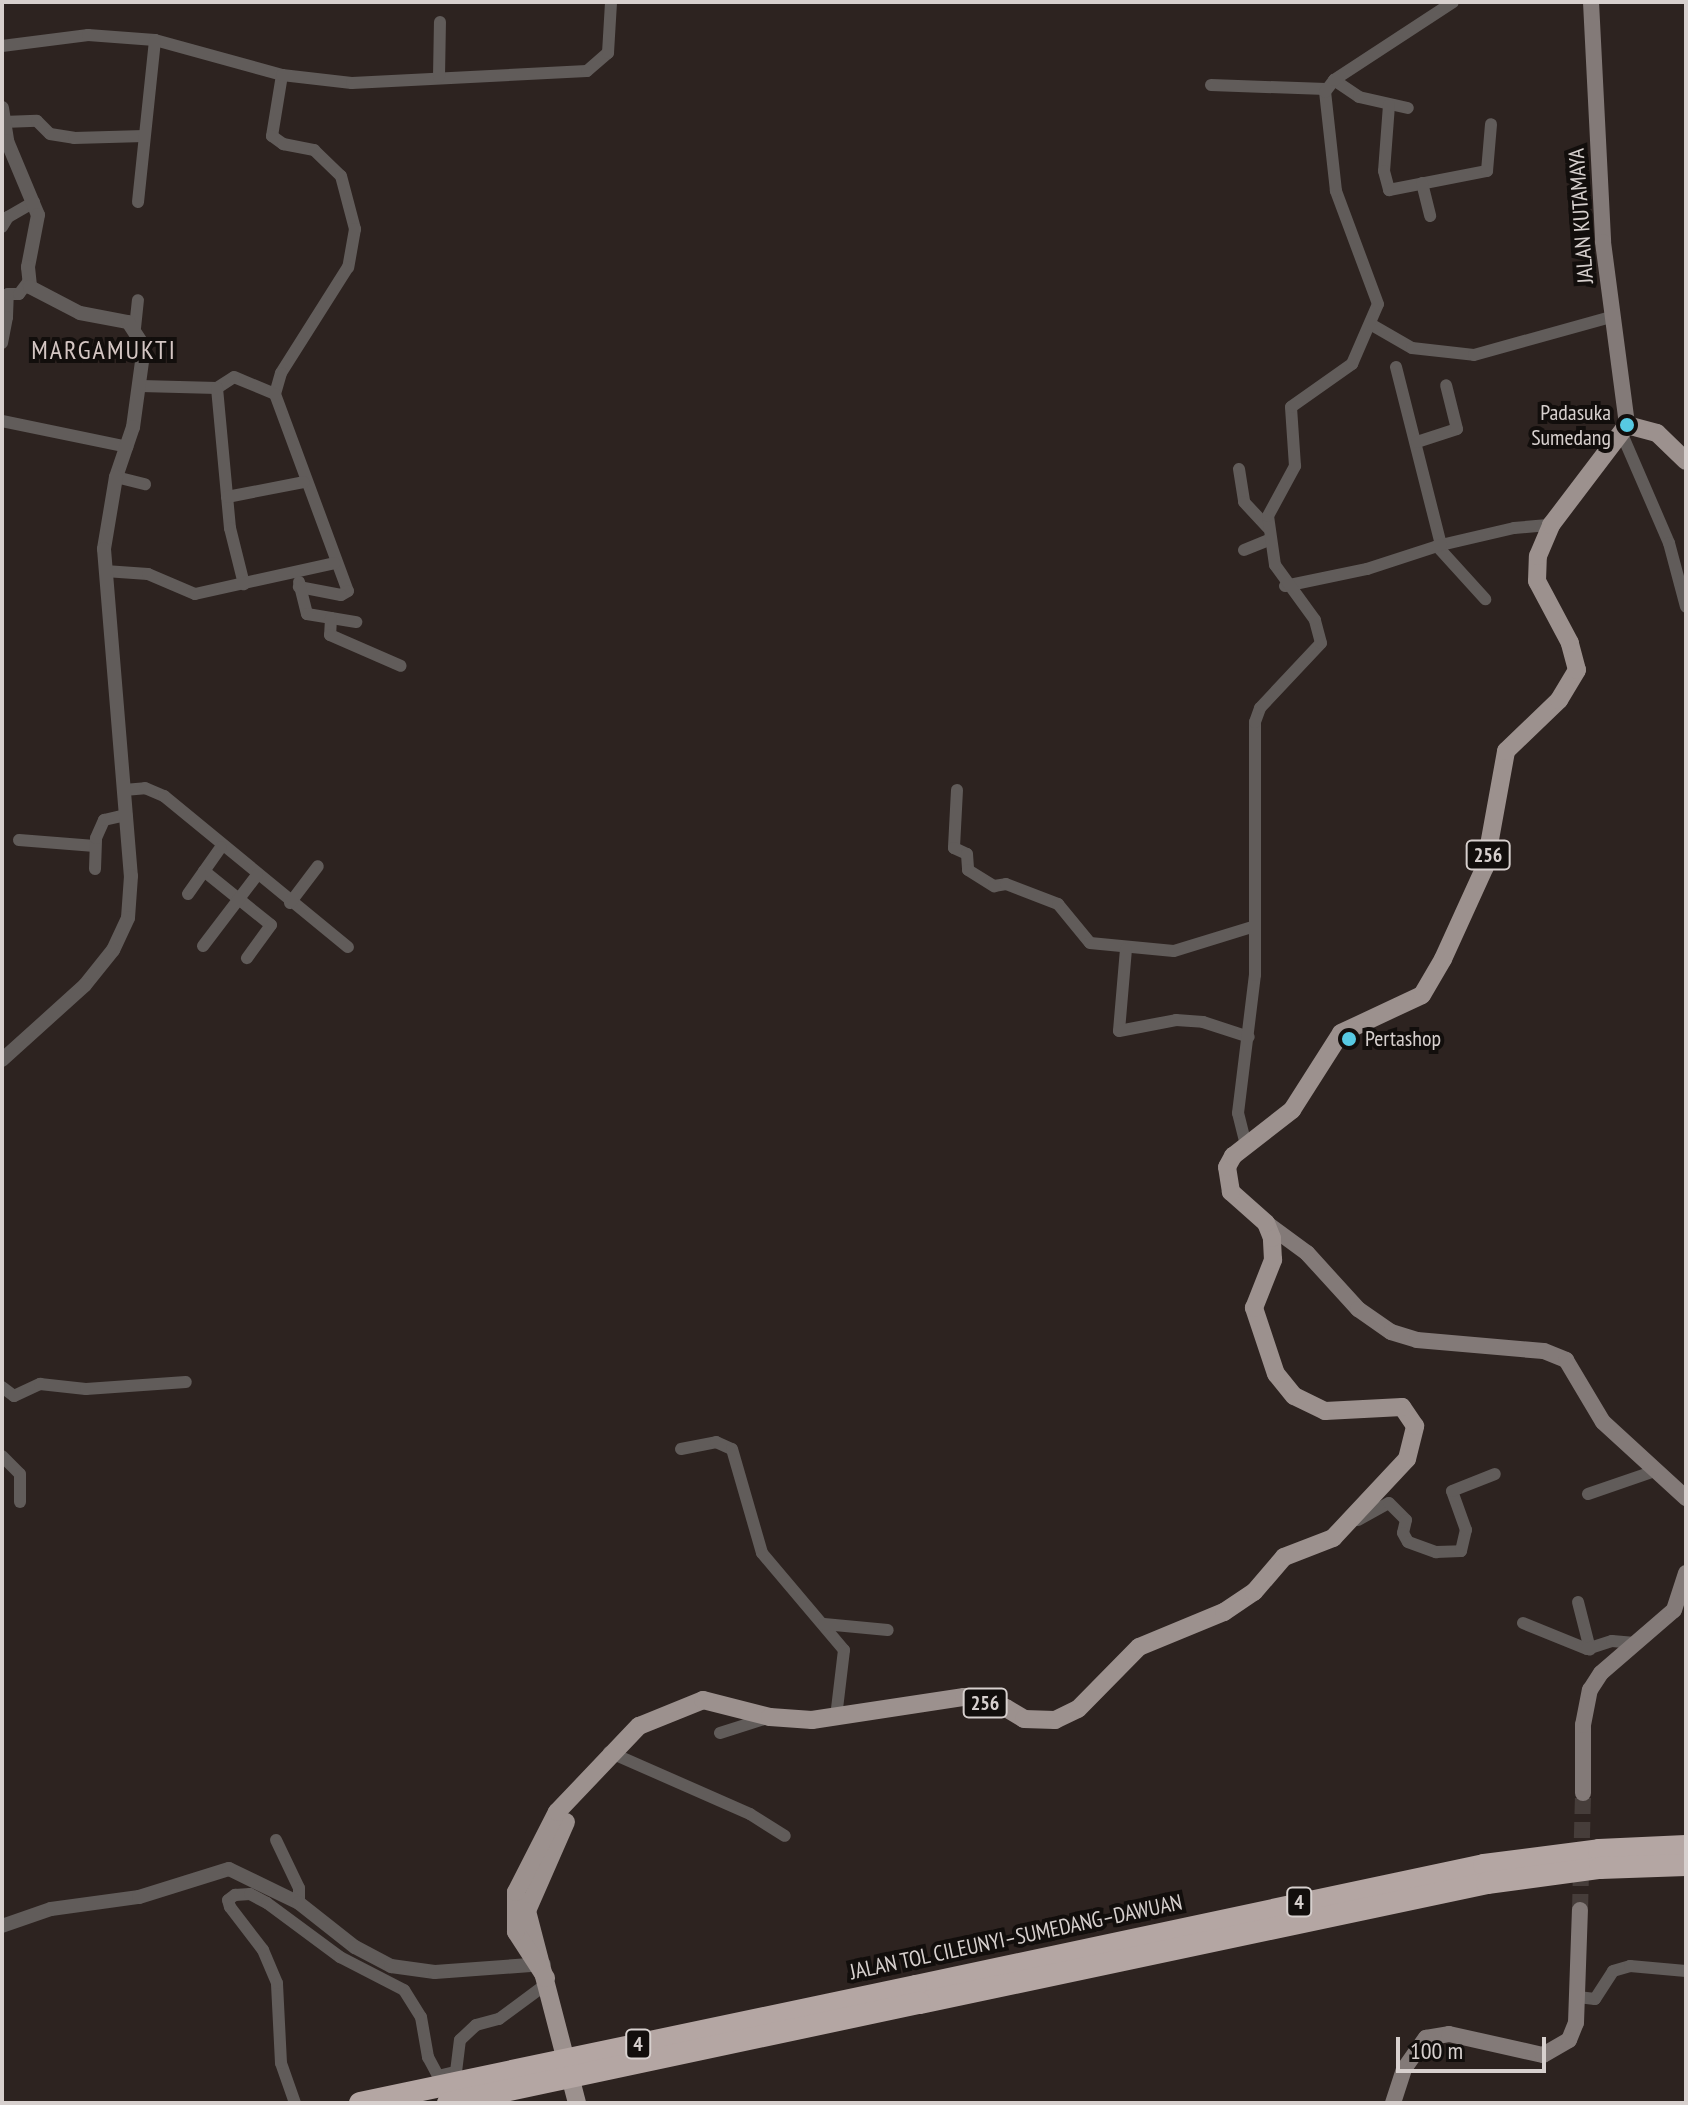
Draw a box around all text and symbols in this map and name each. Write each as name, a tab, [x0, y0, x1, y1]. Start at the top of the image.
street label: JALAN KUTAMAYA	[1563, 147, 1599, 285]
district label: MARGAMUKTI	[31, 334, 177, 366]
place label: Padasuka Sumedang	[1531, 399, 1611, 450]
marker: Padasuka Sumedang	[1618, 416, 1636, 434]
road number: 256	[1464, 839, 1512, 871]
place label: Pertashop	[1365, 1026, 1441, 1052]
marker: Pertashop	[1340, 1030, 1358, 1048]
road number: 256	[961, 1687, 1009, 1719]
road number: 4	[1285, 1886, 1313, 1918]
street label: JALAN TOL CILEUNYI–SUMEDANG–DAWUAN	[847, 1889, 1185, 1985]
scale bar	[1400, 2021, 1550, 2071]
road number: 4	[624, 2028, 652, 2060]
text: 100 m	[1410, 2035, 1463, 2066]

